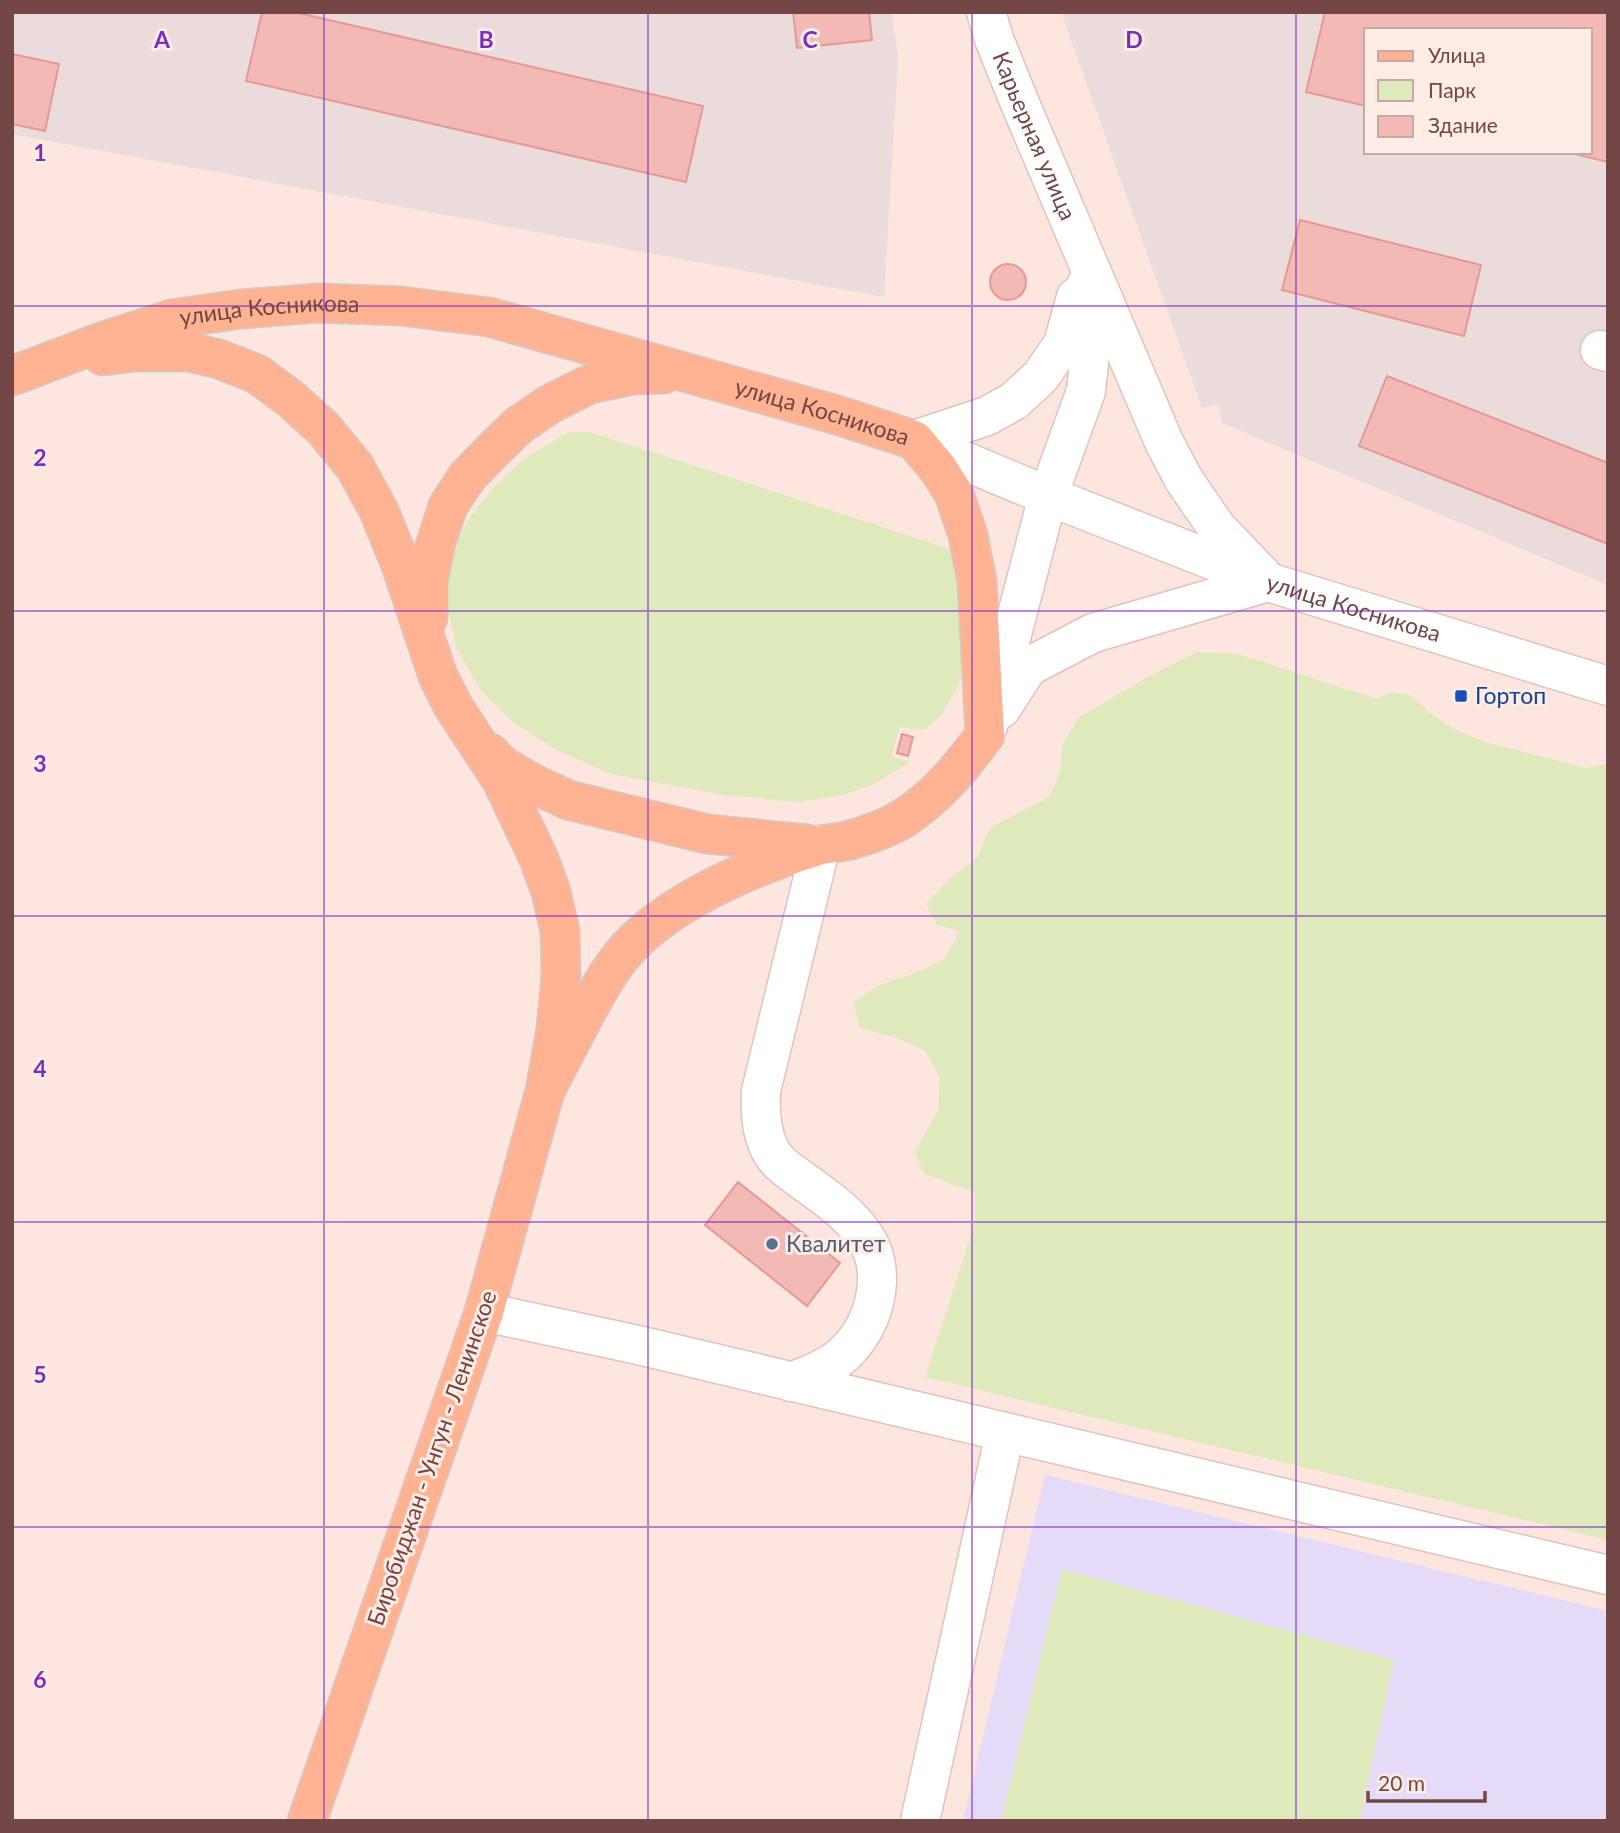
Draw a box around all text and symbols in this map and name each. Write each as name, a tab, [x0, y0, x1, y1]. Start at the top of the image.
text: A	[153, 25, 171, 53]
text: B	[478, 25, 494, 53]
text: C	[802, 25, 818, 53]
text: D	[1125, 25, 1143, 53]
legend	[1364, 28, 1592, 154]
text: Улица	[1428, 42, 1486, 67]
street label: Карьерная улица	[987, 47, 1083, 224]
text: Парк	[1428, 77, 1476, 102]
text: Здание	[1428, 112, 1498, 137]
text: 1	[33, 138, 47, 166]
street label: улица Косникова	[177, 288, 360, 331]
street label: улица Косникова	[732, 372, 913, 451]
text: 2	[33, 443, 47, 471]
street label: улица Косникова	[1263, 567, 1445, 647]
place label: Гортоп	[1475, 681, 1546, 709]
marker: Гортоп	[1453, 688, 1469, 704]
text: 3	[33, 749, 47, 777]
text: 4	[33, 1054, 47, 1082]
place label: Квалитет	[786, 1229, 886, 1257]
marker: Квалитет	[764, 1236, 780, 1252]
street label: Биробиджан - Унгун - Ленинское	[360, 1286, 502, 1629]
text: 5	[33, 1360, 47, 1388]
text: 6	[33, 1665, 47, 1693]
scale bar	[1368, 1759, 1485, 1803]
text: 20 m	[1378, 1770, 1425, 1795]

